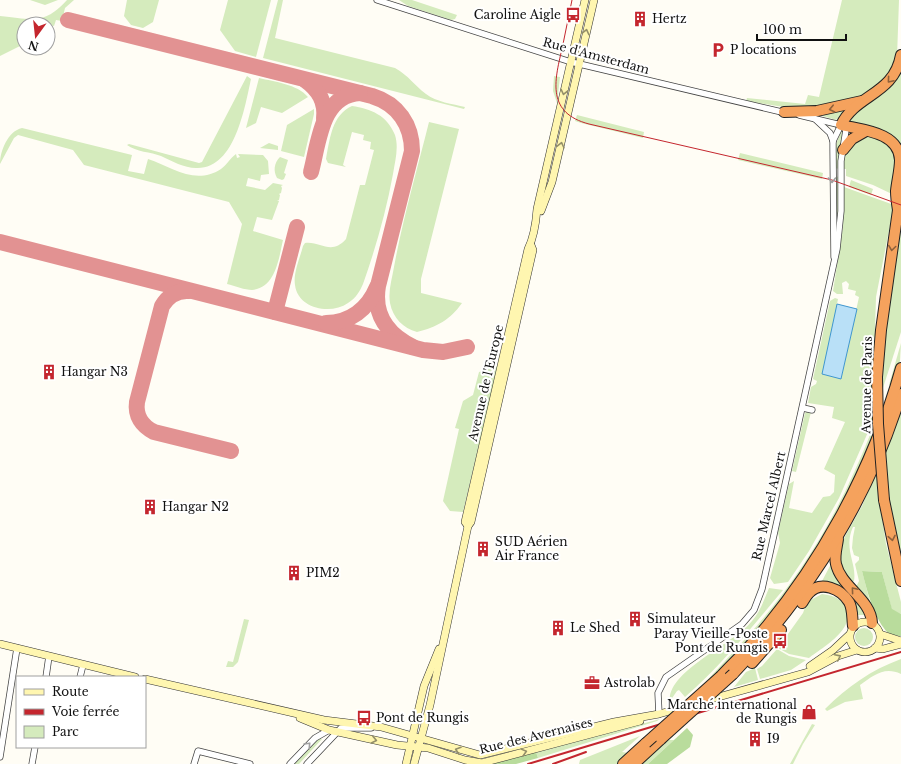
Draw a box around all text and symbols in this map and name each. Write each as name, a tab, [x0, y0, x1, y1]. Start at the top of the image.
bus stop icon: Caroline Aigle	[564, 6, 582, 24]
place label: Caroline Aigle	[474, 7, 561, 22]
building icon: Hertz	[631, 10, 649, 28]
place label: Hertz	[652, 11, 687, 26]
north arrow	[16, 16, 56, 56]
scale bar	[757, 16, 846, 42]
text: 100 m	[763, 22, 802, 37]
one-way arrow	[582, 29, 590, 36]
street label: Rue d'Amsterdam	[541, 34, 651, 77]
text: N	[26, 37, 40, 54]
parking icon: P locations	[709, 41, 727, 59]
place label: P locations	[730, 42, 796, 57]
one-way arrow	[888, 75, 895, 83]
one-way arrow	[561, 89, 569, 95]
one-way arrow	[829, 104, 835, 112]
one-way arrow	[556, 141, 565, 148]
one-way arrow	[828, 177, 836, 183]
one-way arrow	[888, 245, 897, 251]
street label: Avenue de l'Europe	[465, 323, 506, 444]
street label: Avenue de Paris	[858, 336, 875, 435]
building icon: Hangar N3	[40, 363, 58, 381]
place label: Hangar N3	[61, 364, 128, 379]
street label: Rue Marcel Albert	[749, 449, 788, 562]
building icon: Hangar N2	[141, 498, 159, 516]
place label: Hangar N2	[162, 499, 229, 514]
place label: SUD Aérien Air France	[494, 534, 568, 563]
one-way arrow	[887, 535, 895, 541]
building icon: SUD Aérien Air France	[474, 540, 492, 558]
building icon: PIM2	[285, 564, 303, 582]
place label: PIM2	[306, 565, 340, 580]
one-way arrow	[851, 588, 858, 595]
building icon: Simulateur	[626, 610, 644, 628]
place label: Simulateur	[647, 611, 716, 626]
building icon: Le Shed	[549, 619, 567, 637]
place label: Le Shed	[570, 620, 620, 635]
place label: Paray Vieille-Poste Pont de Rungis	[654, 626, 768, 655]
bus stop icon: Paray Vieille-Poste Pont de Rungis	[771, 632, 789, 650]
one-way arrow	[834, 654, 841, 662]
office icon: Astrolab	[583, 674, 601, 692]
place label: Astrolab	[603, 675, 655, 690]
legend	[16, 676, 146, 748]
text: Route	[52, 684, 89, 699]
place label: Marché international de Rungis	[667, 697, 797, 726]
shop icon: Marché international de Rungis	[800, 703, 818, 721]
text: Voie ferrée	[51, 704, 120, 719]
bus stop icon: Pont de Rungis	[355, 709, 373, 727]
place label: Pont de Rungis	[376, 710, 469, 725]
street label: Rue des Avernaises	[478, 714, 594, 757]
text: Parc	[52, 724, 79, 739]
building icon: I9	[746, 730, 764, 748]
place label: I9	[767, 731, 780, 746]
one-way arrow	[371, 736, 377, 744]
one-way arrow	[303, 742, 311, 750]
one-way arrow	[454, 746, 461, 754]
one-way arrow	[520, 748, 527, 757]

